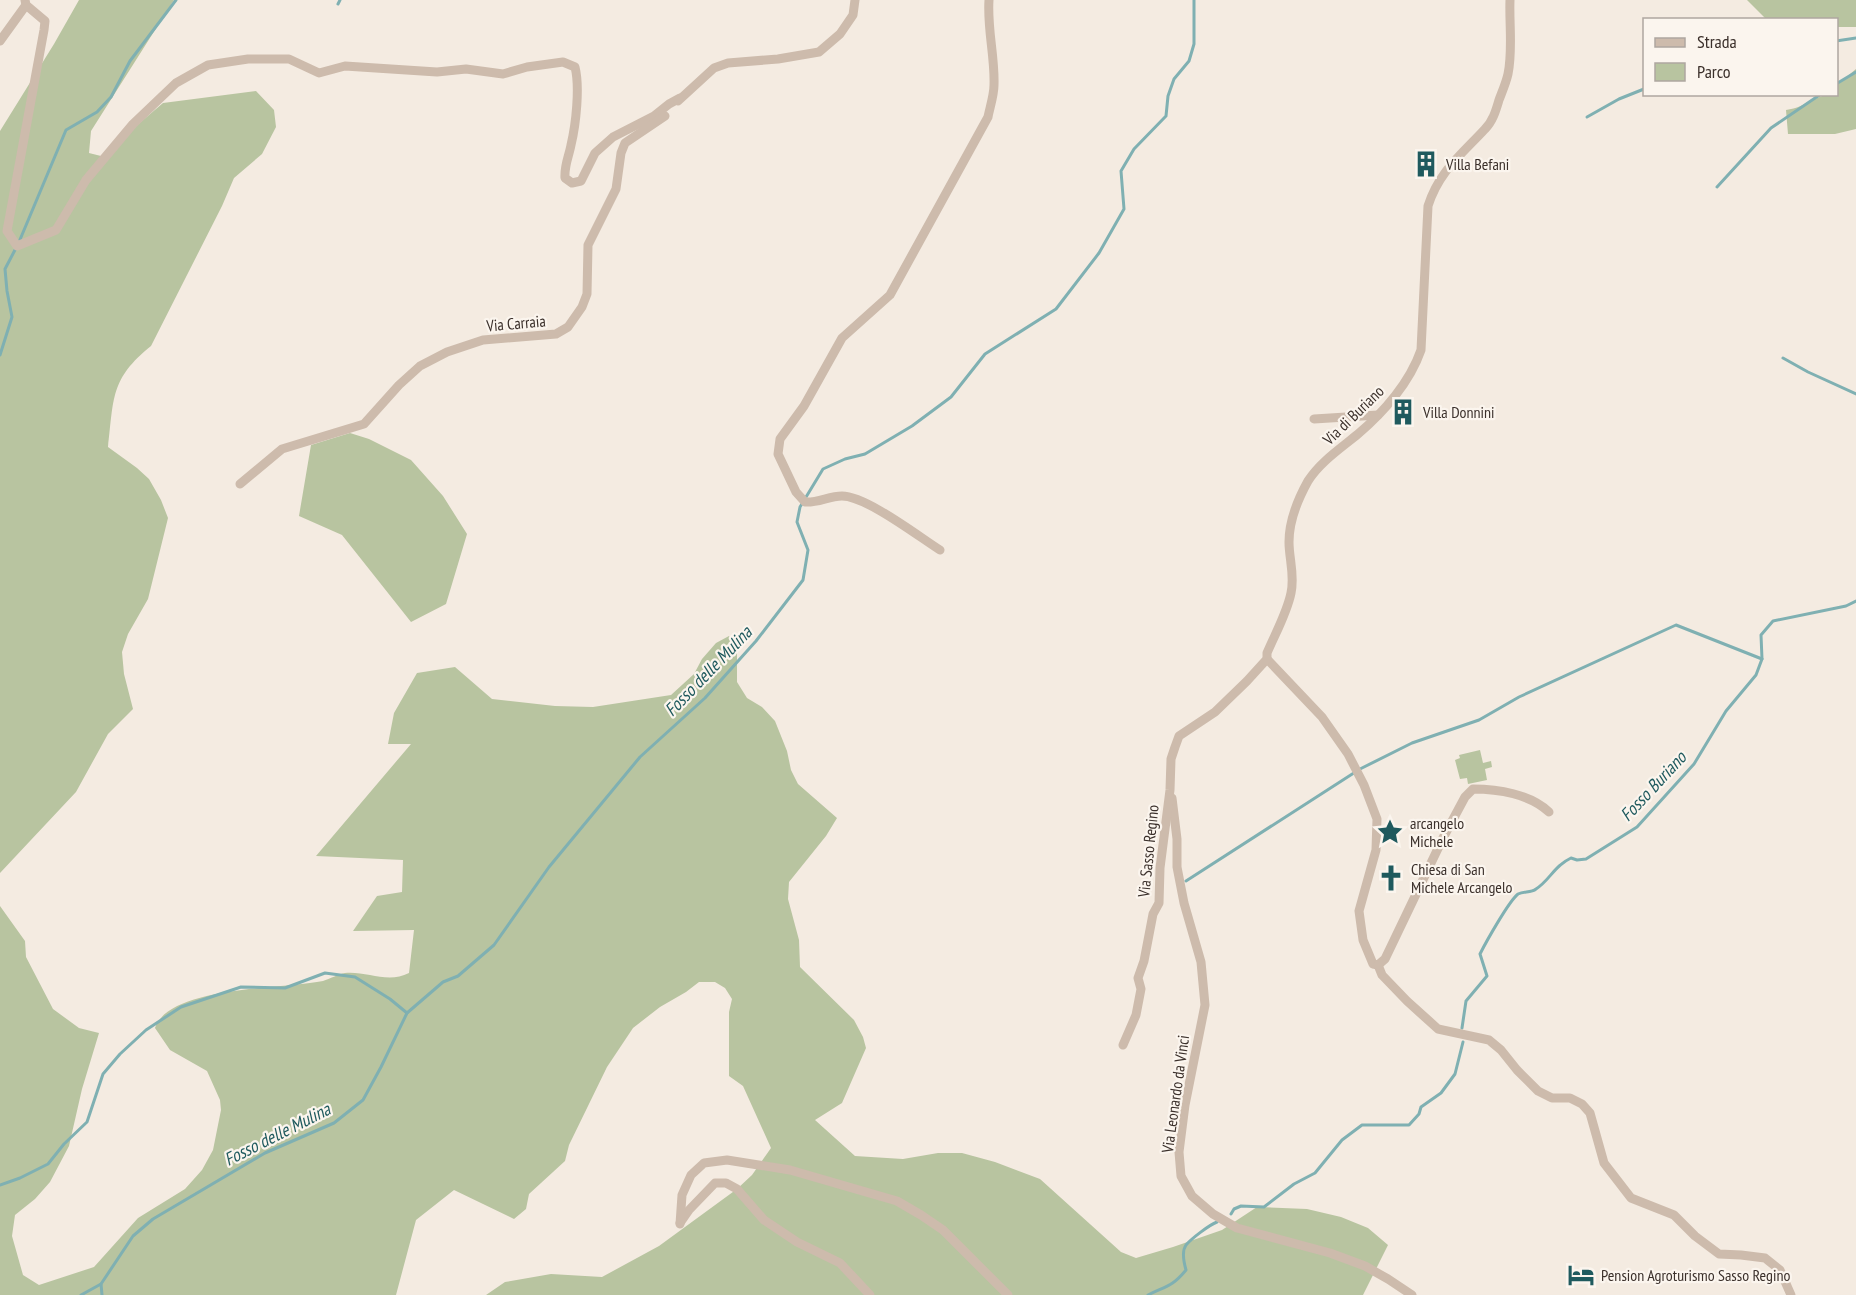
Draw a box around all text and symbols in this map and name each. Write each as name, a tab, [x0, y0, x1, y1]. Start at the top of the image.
legend	[1643, 18, 1838, 96]
text: Strada	[1697, 30, 1737, 53]
text: Parco	[1697, 60, 1731, 83]
building icon: Villa Befani	[1411, 149, 1441, 179]
place label: Villa Befani	[1445, 154, 1509, 174]
street label: Via Carraia	[485, 310, 546, 336]
street label: Via di Buriano	[1318, 381, 1388, 450]
building icon: Villa Donnini	[1388, 397, 1418, 427]
place label: Villa Donnini	[1422, 402, 1494, 422]
water label: Fosso delle Mulina	[659, 621, 757, 721]
water label: Fosso Buriano	[1615, 745, 1692, 826]
street label: Via Sasso Regino	[1133, 804, 1163, 899]
place label: arcangelo Michele	[1410, 813, 1464, 851]
place icon: arcangelo Michele	[1375, 817, 1405, 847]
place label: Chiesa di San Michele Arcangelo	[1411, 859, 1513, 897]
church icon: Chiesa di San Michele Arcangelo	[1376, 863, 1406, 893]
street label: Via Leonardo da Vinci	[1157, 1034, 1193, 1155]
water label: Fosso delle Mulina	[220, 1097, 335, 1171]
hotel icon: Pension Agroturismo Sasso Regino	[1566, 1260, 1596, 1290]
place label: Pension Agroturismo Sasso Regino	[1601, 1265, 1790, 1285]

